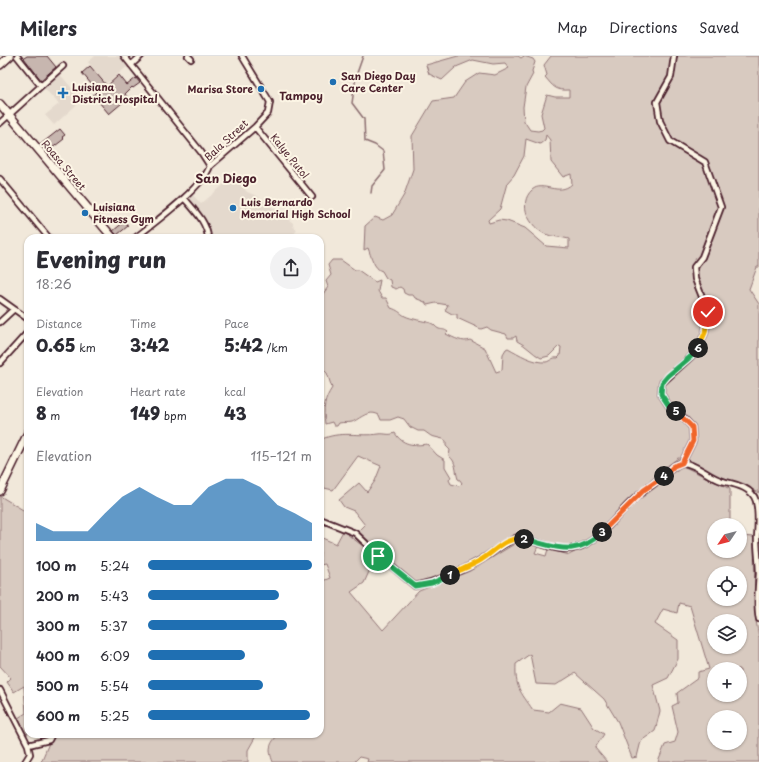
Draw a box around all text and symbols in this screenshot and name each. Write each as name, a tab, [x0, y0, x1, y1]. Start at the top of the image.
text: Milers	[20, 14, 77, 42]
text: Map	[557, 17, 587, 38]
text: Directions	[609, 17, 677, 38]
text: Saved	[699, 17, 739, 38]
place label: San Diego Day Care Center	[341, 68, 416, 95]
marker: San Diego Day Care Center	[328, 77, 338, 87]
place label: Luisiana District Hospital	[72, 79, 158, 106]
place label: Marisa Store	[188, 81, 254, 96]
marker: Marisa Store	[256, 84, 266, 94]
marker: Luisiana District Hospital	[57, 87, 69, 99]
district label: Tampoy	[279, 87, 323, 104]
street label: Bala Street	[201, 115, 251, 164]
street label: Kalye Putol	[268, 130, 313, 181]
street label: Roasa Street	[39, 136, 90, 193]
district label: San Diego	[195, 169, 257, 187]
place label: Luis Bernardo Memorial High School	[241, 194, 351, 221]
place label: Luisiana Fitness Gym	[93, 199, 154, 226]
marker: Luis Bernardo Memorial High School	[228, 203, 238, 213]
marker: Luisiana Fitness Gym	[80, 208, 90, 218]
text: Evening run	[36, 242, 166, 275]
button: share	[270, 247, 312, 289]
text: 18:26	[36, 274, 72, 293]
pin	[691, 295, 725, 329]
icon: check	[697, 301, 719, 323]
text: Distance	[36, 315, 82, 332]
text: Time	[130, 315, 156, 332]
text: Pace	[224, 315, 249, 332]
text: 0.65	[36, 332, 76, 358]
text: 3:42	[130, 332, 169, 358]
text: 5:42	[224, 332, 263, 358]
pin: 6	[688, 338, 708, 358]
text: km	[76, 339, 96, 356]
text: /km	[263, 339, 288, 356]
text: 6	[694, 339, 702, 356]
text: Elevation	[36, 383, 83, 400]
text: Heart rate	[130, 383, 186, 400]
text: kcal	[224, 383, 246, 400]
text: 8	[36, 400, 47, 426]
text: 149	[130, 400, 160, 426]
text: 43	[224, 400, 247, 426]
pin: 5	[666, 401, 686, 421]
text: 5	[672, 402, 680, 419]
text: m	[47, 407, 60, 424]
text: bpm	[160, 407, 187, 424]
text: Elevation	[36, 446, 92, 465]
text: 115–121 m	[250, 446, 312, 465]
pin: 4	[654, 466, 674, 486]
text: 4	[660, 467, 668, 484]
north arrow	[707, 518, 747, 558]
map controls	[707, 518, 747, 750]
pin: 3	[592, 522, 612, 542]
text: 3	[598, 523, 606, 540]
pin: 2	[514, 529, 534, 549]
text: 2	[520, 530, 528, 547]
pin	[361, 539, 395, 573]
icon: arrive	[367, 545, 389, 567]
text: 100 m	[36, 556, 77, 575]
text: 5:24	[100, 556, 130, 575]
pin: 1	[440, 565, 460, 585]
text: 1	[447, 566, 453, 583]
button: locate	[707, 566, 747, 606]
text: 200 m	[36, 586, 80, 605]
text: 5:43	[100, 586, 129, 605]
button: layers	[707, 614, 747, 654]
text: 300 m	[36, 616, 80, 635]
text: 5:37	[100, 616, 127, 635]
text: 400 m	[36, 646, 80, 665]
text: 6:09	[100, 646, 130, 665]
button: +	[707, 662, 747, 702]
text: 500 m	[36, 676, 79, 695]
text: 5:54	[100, 676, 129, 695]
text: 600 m	[36, 706, 80, 725]
text: 5:25	[100, 706, 129, 725]
button: −	[707, 710, 747, 750]

